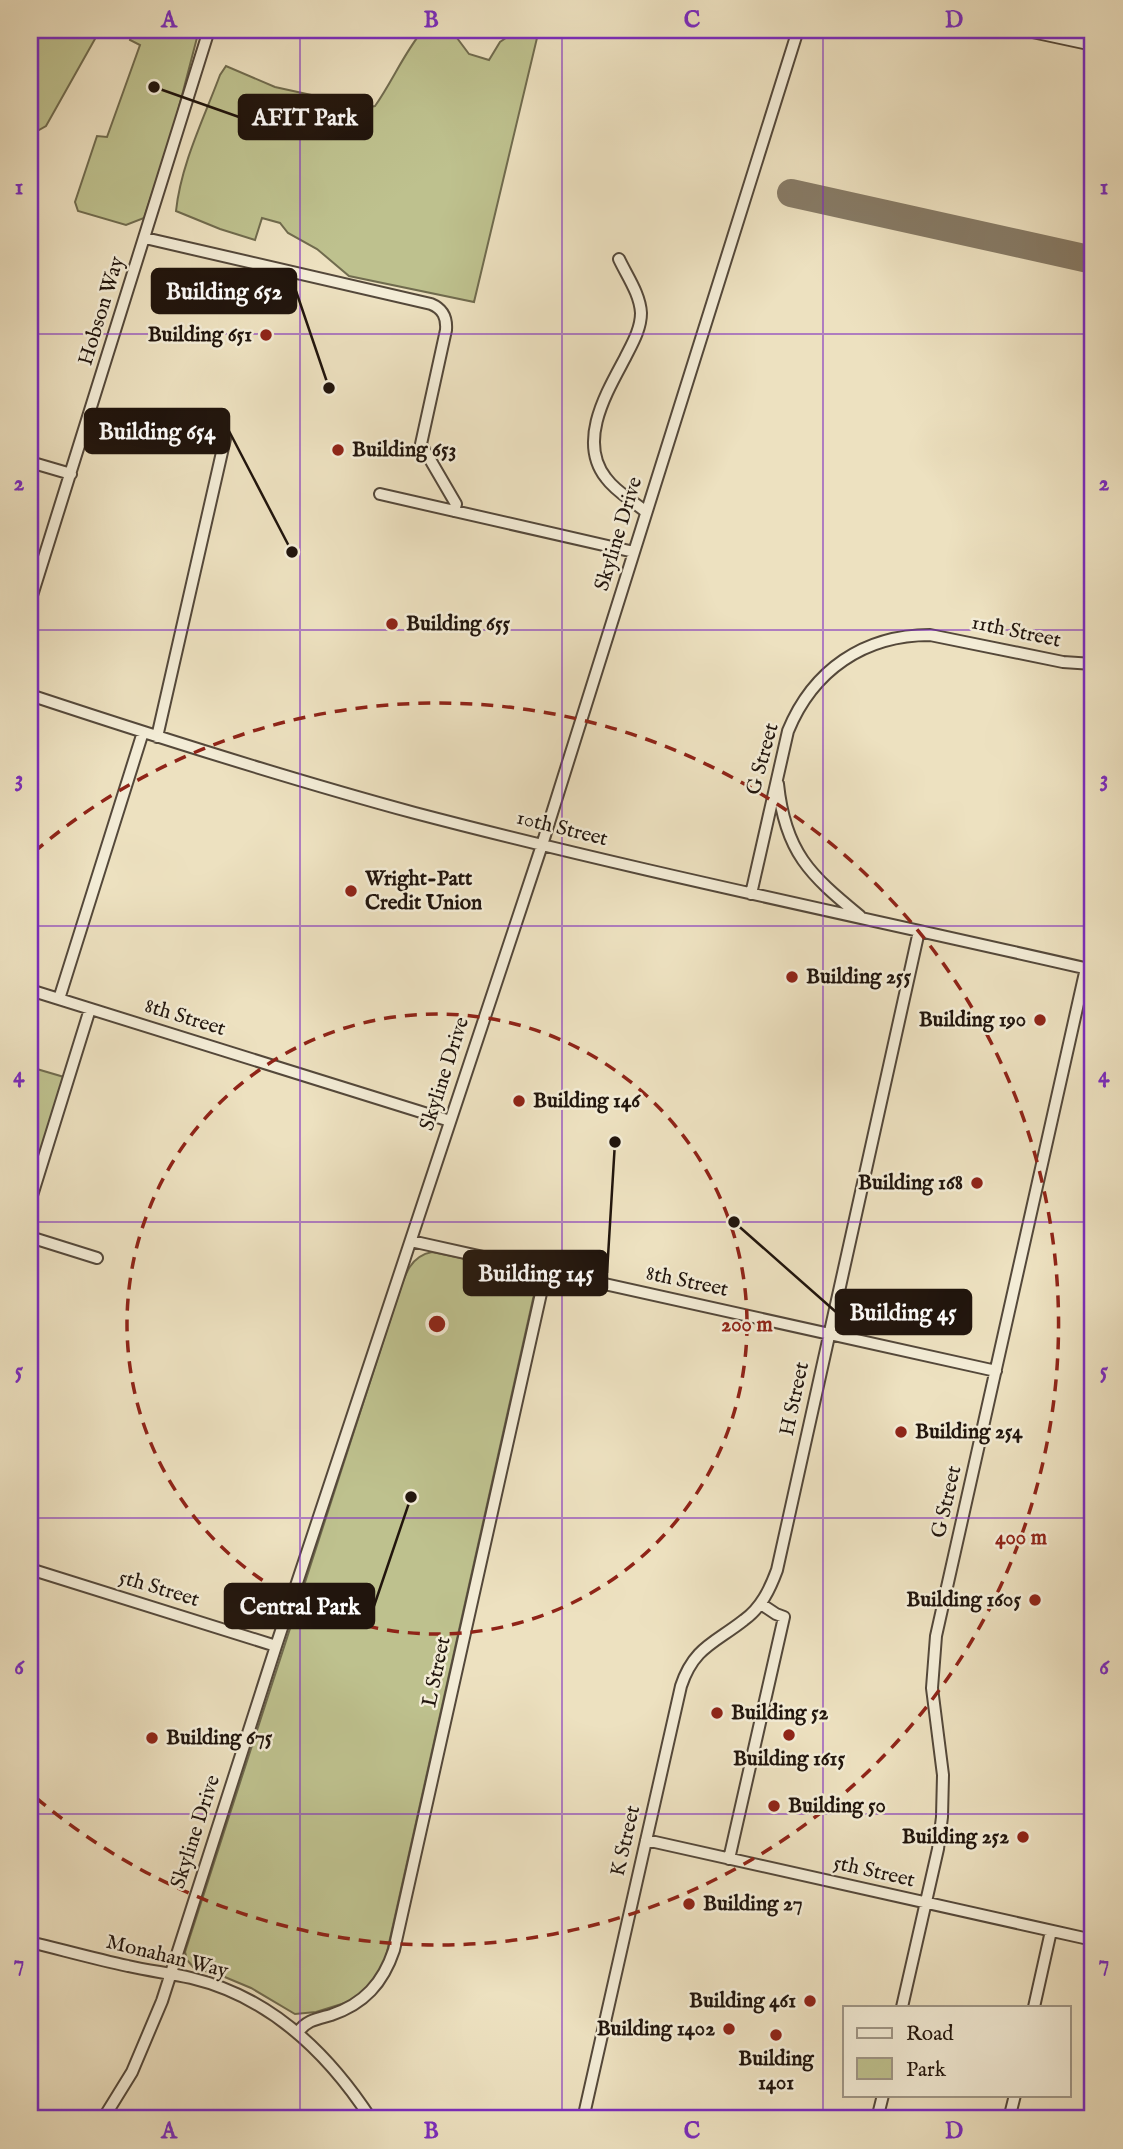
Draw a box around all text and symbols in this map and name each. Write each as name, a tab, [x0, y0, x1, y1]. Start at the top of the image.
text: A	[160, 6, 178, 35]
text: B	[423, 6, 439, 35]
text: C	[684, 6, 701, 35]
text: D	[945, 6, 963, 35]
callout: AFIT Park	[239, 95, 372, 139]
text: AFIT Park	[251, 104, 358, 133]
text: 1	[15, 173, 23, 202]
text: 1	[1100, 173, 1108, 202]
street label: Hobson Way	[73, 253, 132, 369]
callout: Building 652	[152, 269, 296, 313]
text: Building 652	[166, 278, 282, 307]
place label: Building 651	[148, 322, 252, 349]
marker: Building 651	[258, 327, 274, 343]
callout: Building 654	[85, 409, 229, 453]
text: Building 654	[99, 418, 216, 447]
place label: Building 653	[352, 437, 456, 464]
marker: Building 653	[330, 442, 346, 458]
text: 2	[14, 469, 25, 498]
text: 2	[1099, 469, 1110, 498]
street label: Skyline Drive	[589, 473, 649, 594]
street label: 11th Street	[969, 609, 1063, 655]
place label: Building 655	[406, 611, 511, 638]
marker: Building 655	[384, 616, 400, 632]
street label: G Street	[740, 720, 786, 798]
text: 3	[15, 765, 23, 794]
text: 3	[1100, 765, 1108, 794]
street label: 10th Street	[514, 805, 610, 853]
place label: Wright-Patt Credit Union	[364, 866, 482, 917]
marker: Wright-Patt Credit Union	[343, 883, 359, 899]
place label: Building 255	[806, 964, 911, 991]
marker: Building 255	[784, 969, 800, 985]
street label: 8th Street	[141, 993, 229, 1043]
place label: Building 190	[919, 1007, 1026, 1034]
marker: Building 190	[1032, 1012, 1048, 1028]
street label: Skyline Drive	[414, 1013, 476, 1134]
text: 4	[13, 1061, 25, 1090]
text: 4	[1098, 1061, 1110, 1090]
place label: Building 146	[533, 1088, 641, 1115]
marker: Building 146	[511, 1093, 527, 1109]
place label: Building 168	[858, 1170, 963, 1197]
marker: Building 168	[969, 1175, 985, 1191]
callout: Building 145	[464, 1251, 607, 1295]
text: Building 145	[478, 1260, 595, 1289]
street label: 8th Street	[643, 1260, 731, 1304]
callout: Building 45	[836, 1290, 971, 1334]
text: Building 45	[849, 1299, 957, 1328]
centre of rings	[425, 1312, 449, 1336]
text: 200 m	[721, 1312, 773, 1339]
text: 5	[15, 1357, 24, 1386]
text: 5	[1100, 1357, 1109, 1386]
street label: H Street	[774, 1360, 816, 1438]
place label: Building 254	[915, 1419, 1023, 1446]
marker: Building 254	[893, 1424, 909, 1440]
street label: G Street	[926, 1463, 968, 1541]
text: 400 m	[995, 1525, 1048, 1552]
street label: 5th Street	[115, 1564, 203, 1614]
callout: Central Park	[225, 1584, 374, 1628]
place label: Building 1605	[906, 1587, 1021, 1614]
marker: Building 1605	[1027, 1592, 1043, 1608]
text: Central Park	[240, 1593, 361, 1622]
street label: L Street	[416, 1634, 458, 1710]
text: 6	[14, 1653, 25, 1682]
text: 6	[1099, 1653, 1110, 1682]
place label: Building 52	[731, 1700, 829, 1727]
marker: Building 52	[709, 1705, 725, 1721]
place label: Building 675	[166, 1725, 273, 1752]
marker: Building 1615	[781, 1727, 797, 1743]
marker: Building 675	[144, 1730, 160, 1746]
place label: Building 1615	[733, 1746, 845, 1773]
street label: Skyline Drive	[165, 1771, 227, 1892]
place label: Building 50	[788, 1793, 886, 1820]
marker: Building 50	[766, 1798, 782, 1814]
street label: K Street	[605, 1803, 647, 1879]
place label: Building 252	[902, 1824, 1009, 1851]
marker: Building 252	[1015, 1829, 1031, 1845]
street label: 5th Street	[831, 1850, 917, 1894]
place label: Building 27	[703, 1891, 803, 1918]
marker: Building 27	[681, 1896, 697, 1912]
street label: Monahan Way	[103, 1929, 232, 1985]
text: 7	[14, 1949, 24, 1978]
text: 7	[1099, 1949, 1109, 1978]
place label: Building 461	[689, 1988, 796, 2015]
marker: Building 461	[802, 1993, 818, 2009]
legend	[843, 2006, 1070, 2096]
place label: Building 1402	[597, 2016, 715, 2043]
marker: Building 1402	[721, 2021, 737, 2037]
text: Road	[906, 2021, 954, 2048]
marker: Building 1401	[768, 2027, 784, 2043]
place label: Building 1401	[738, 2046, 814, 2097]
text: Park	[906, 2057, 947, 2084]
text: A	[160, 2117, 178, 2146]
text: B	[423, 2117, 439, 2146]
text: C	[684, 2117, 701, 2146]
text: D	[945, 2117, 963, 2146]

